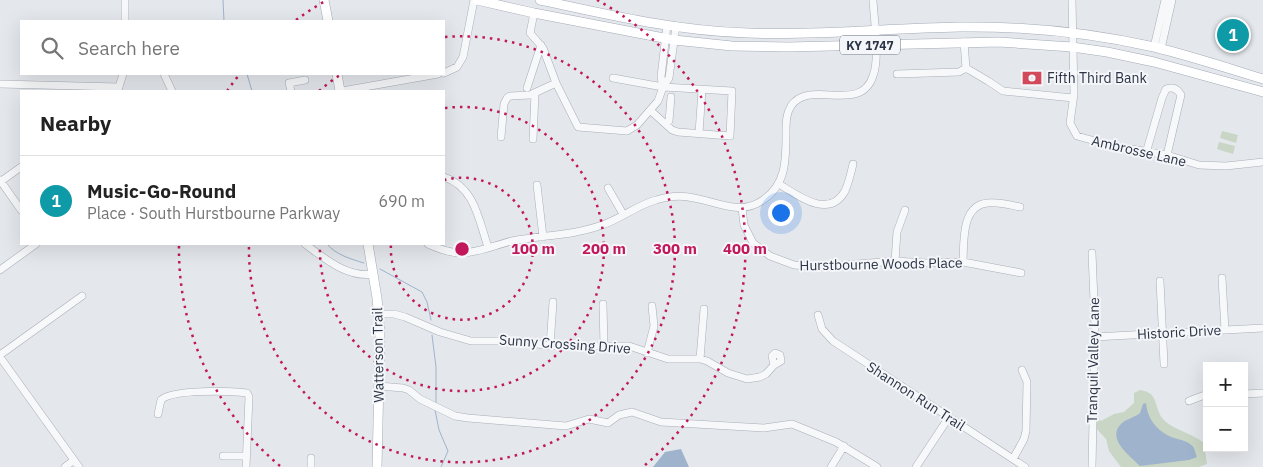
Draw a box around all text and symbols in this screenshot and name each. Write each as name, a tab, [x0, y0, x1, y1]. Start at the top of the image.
pin: 1	[1217, 16, 1249, 54]
search box	[20, 20, 445, 75]
icon: search	[38, 34, 66, 62]
text: Search here	[78, 36, 180, 60]
road number: KY 1747	[840, 36, 900, 54]
bank icon: Fifth Third Bank	[1021, 67, 1043, 89]
place label: Fifth Third Bank	[1047, 69, 1148, 87]
text: Nearby	[40, 109, 111, 137]
street label: Ambrosse Lane	[1090, 131, 1189, 171]
text: Music-Go-Round	[87, 179, 236, 203]
text: 1	[51, 191, 61, 211]
text: 690 m	[378, 191, 425, 211]
your location	[768, 200, 794, 226]
text: Place · South Hurstbourne Parkway	[87, 203, 340, 223]
text: 100 m	[511, 239, 555, 258]
text: 200 m	[582, 239, 626, 258]
text: 300 m	[653, 239, 697, 258]
text: 400 m	[723, 239, 767, 258]
centre of rings	[453, 240, 471, 258]
street label: Hurstbourne Woods Place	[799, 254, 963, 274]
street label: Tranquil Valley Lane	[1083, 297, 1103, 423]
street label: Watterson Trail	[368, 307, 388, 403]
street label: Historic Drive	[1136, 321, 1222, 343]
street label: Sunny Crossing Drive	[499, 330, 632, 358]
street label: Shannon Run Trail	[863, 357, 969, 435]
map controls	[1203, 362, 1248, 452]
button: +	[1203, 362, 1248, 407]
button: −	[1203, 407, 1248, 452]

